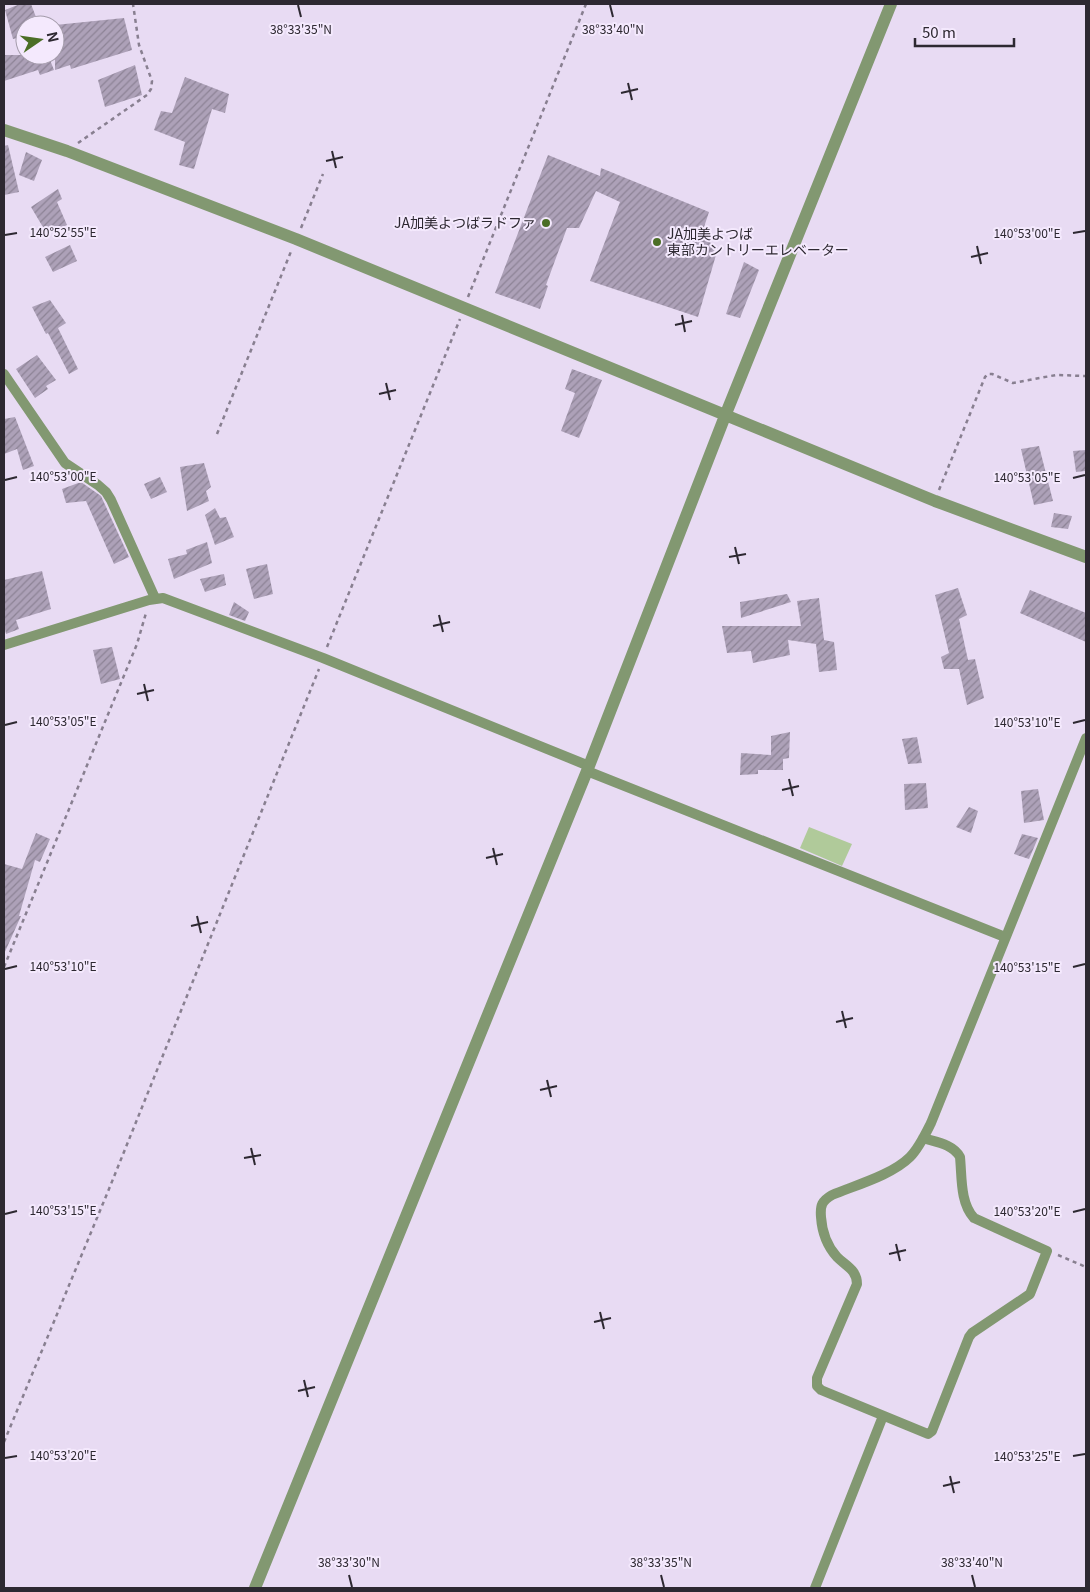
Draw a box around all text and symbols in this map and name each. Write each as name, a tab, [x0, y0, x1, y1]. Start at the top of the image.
north arrow	[15, 15, 65, 65]
scale bar	[915, 15, 1014, 47]
text: 38°33'35"N	[270, 20, 332, 37]
text: 38°33'40"N	[582, 20, 644, 37]
text: 50 m	[922, 21, 956, 42]
text: N	[43, 29, 65, 44]
place label: JA加美よつばラドファ	[394, 212, 536, 232]
marker: JA加美よつばラドファ	[540, 217, 552, 229]
text: 140°52'55"E	[29, 223, 97, 240]
place label: JA加美よつば 東部カントリーエレベーター	[667, 223, 849, 259]
text: 140°53'00"E	[993, 224, 1061, 241]
marker: JA加美よつば 東部カントリーエレベーター	[651, 236, 663, 248]
text: 140°53'00"E	[29, 467, 97, 484]
text: 140°53'05"E	[993, 468, 1061, 485]
text: 140°53'05"E	[29, 712, 97, 729]
text: 140°53'10"E	[993, 713, 1061, 730]
text: 140°53'10"E	[29, 957, 97, 974]
text: 140°53'15"E	[993, 958, 1061, 975]
text: 140°53'15"E	[29, 1201, 97, 1218]
text: 140°53'20"E	[993, 1202, 1061, 1219]
text: 140°53'20"E	[29, 1446, 97, 1463]
text: 140°53'25"E	[993, 1447, 1061, 1464]
text: 38°33'30"N	[318, 1553, 380, 1570]
text: 38°33'35"N	[630, 1553, 692, 1570]
text: 38°33'40"N	[941, 1553, 1003, 1570]

